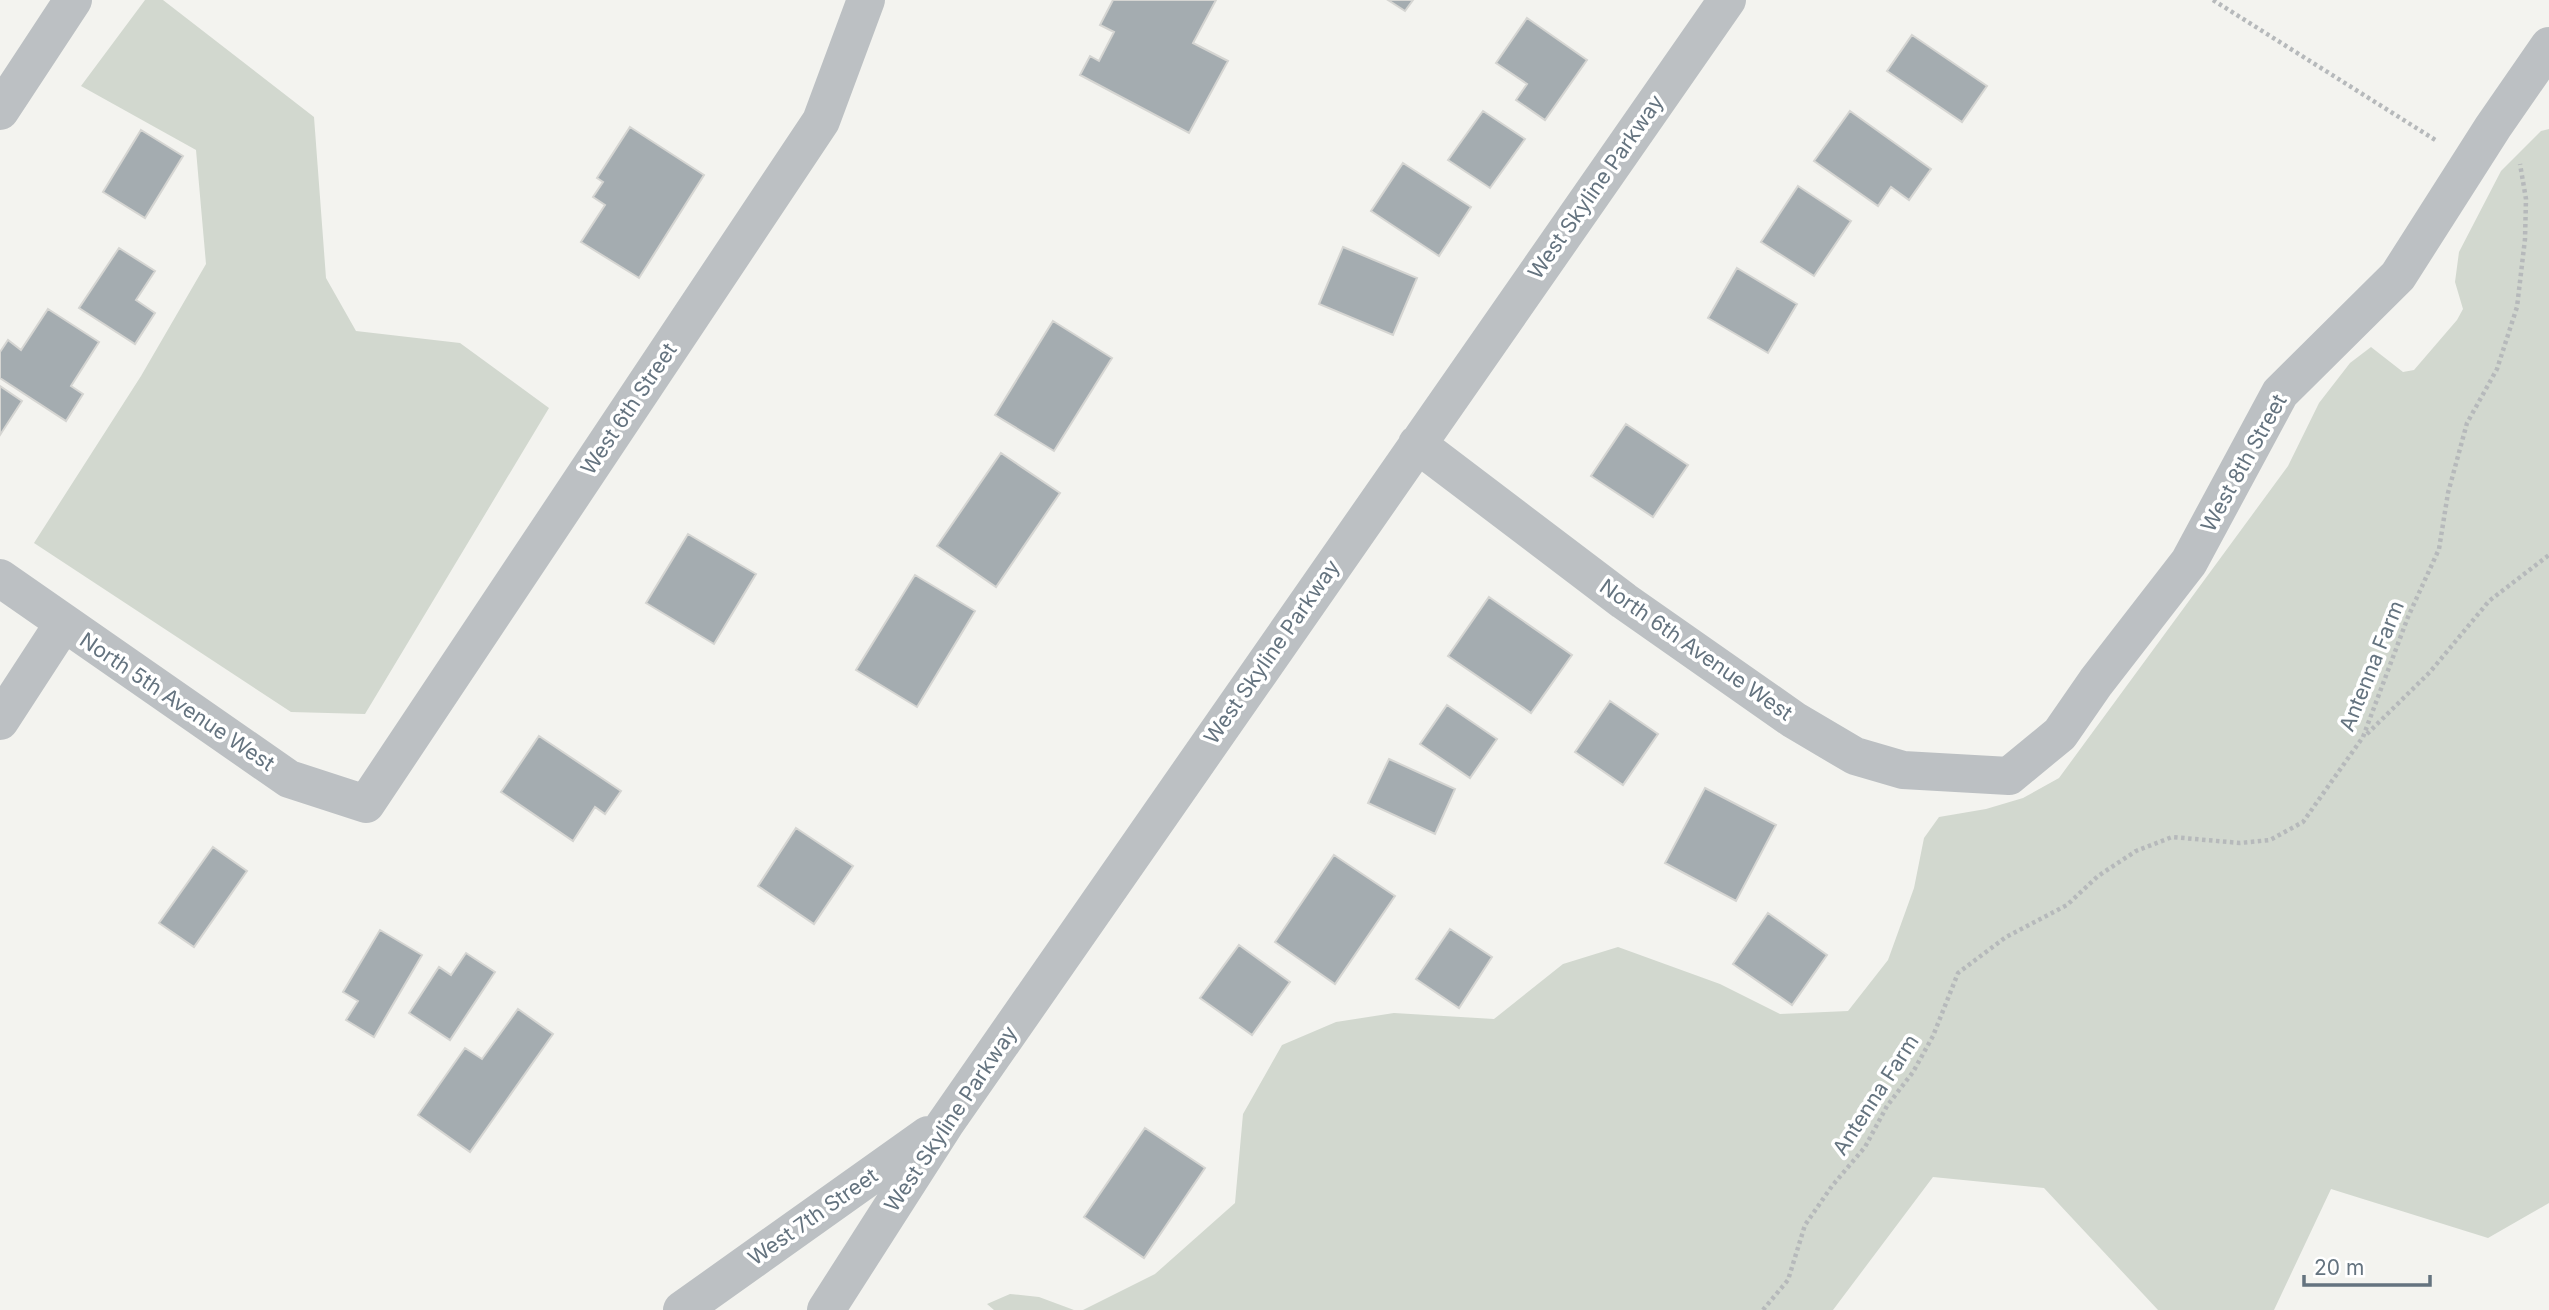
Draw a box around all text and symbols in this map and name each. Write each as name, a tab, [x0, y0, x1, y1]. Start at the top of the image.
street label: West Skyline Parkway	[1523, 90, 1669, 284]
street label: West 6th Street	[575, 338, 682, 479]
street label: West 8th Street	[2195, 390, 2292, 536]
street label: West Skyline Parkway	[1199, 555, 1345, 749]
street label: North 6th Avenue West	[1595, 574, 1798, 726]
street label: Antenna Farm	[2334, 597, 2409, 735]
street label: North 5th Avenue West	[75, 627, 279, 776]
street label: West Skyline Parkway	[879, 1021, 1022, 1216]
street label: Antenna Farm	[1827, 1030, 1924, 1160]
street label: West 7th Street	[743, 1163, 882, 1270]
scale bar	[2304, 1244, 2430, 1288]
text: 20 m	[2314, 1255, 2364, 1280]

